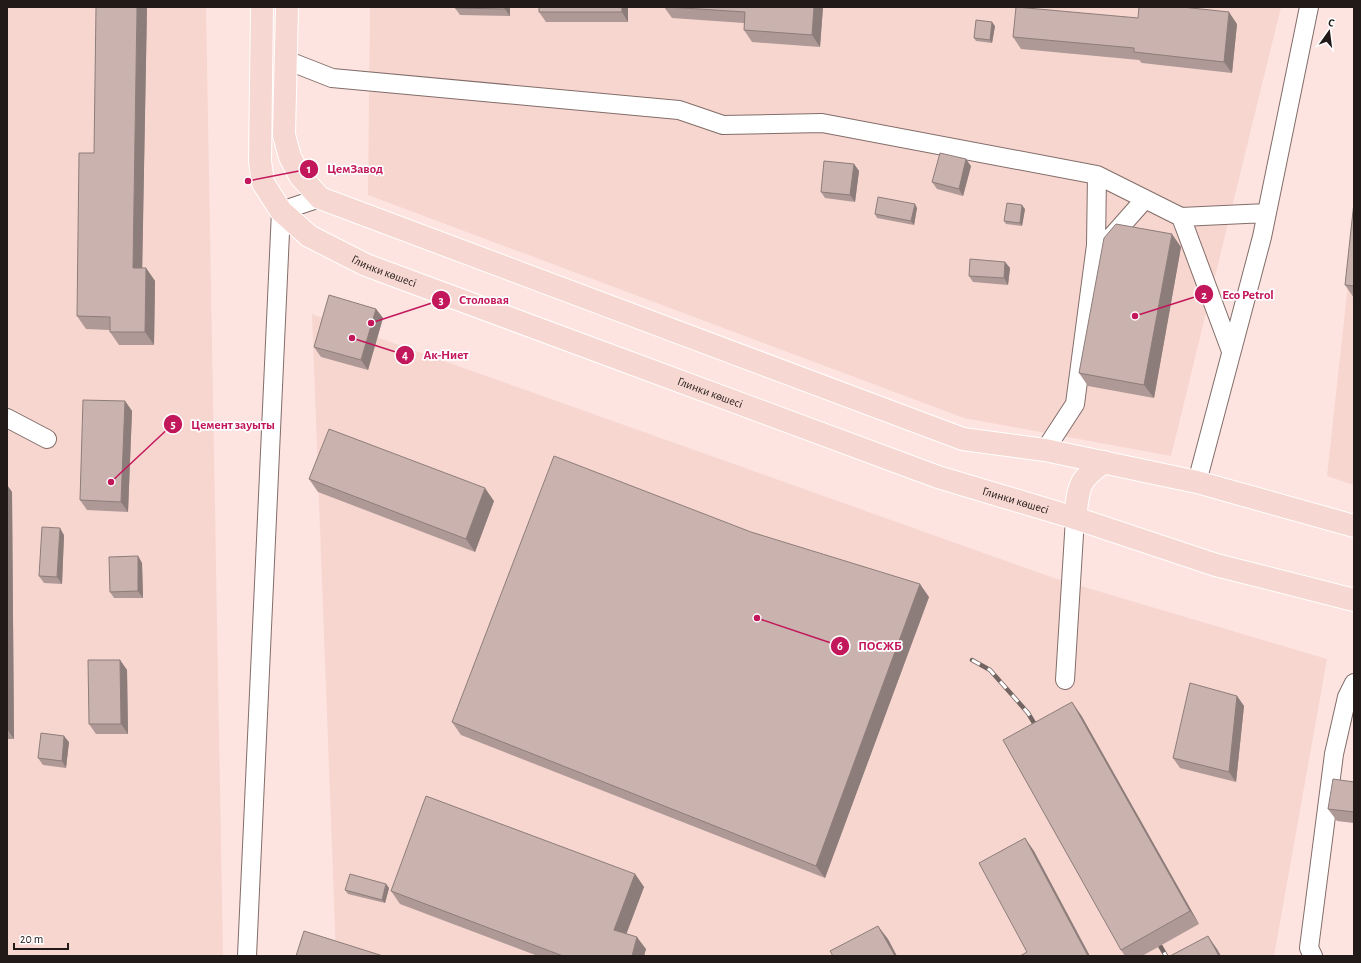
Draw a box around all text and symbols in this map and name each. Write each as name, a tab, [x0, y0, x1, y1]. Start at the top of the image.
north arrow	[1309, 12, 1349, 52]
text: С	[1327, 17, 1336, 29]
callout: ЦемЗавод	[299, 156, 391, 181]
text: 1	[307, 163, 311, 175]
text: ЦемЗавод	[327, 163, 383, 176]
street label: Глинки көшесі	[350, 253, 418, 289]
callout: Eco Petrol	[1194, 282, 1282, 307]
callout: Столовая	[431, 287, 517, 312]
text: 2	[1201, 289, 1207, 301]
text: Eco Petrol	[1222, 289, 1274, 302]
text: 3	[438, 294, 444, 306]
text: Столовая	[459, 294, 509, 307]
callout: Ак-Ниет	[395, 342, 476, 367]
text: 4	[402, 349, 408, 361]
text: Ак-Ниет	[424, 349, 469, 362]
street label: Глинки көшесі	[676, 375, 744, 410]
callout: Цемент зауыты	[163, 412, 282, 437]
text: 5	[170, 418, 176, 430]
text: Цемент зауыты	[191, 419, 275, 432]
street label: Глинки көшесі	[981, 485, 1050, 516]
callout: ПОСЖБ	[830, 633, 910, 658]
text: 6	[837, 640, 843, 652]
text: ПОСЖБ	[858, 640, 902, 653]
scale bar	[14, 925, 68, 951]
text: 20 m	[20, 933, 43, 945]

